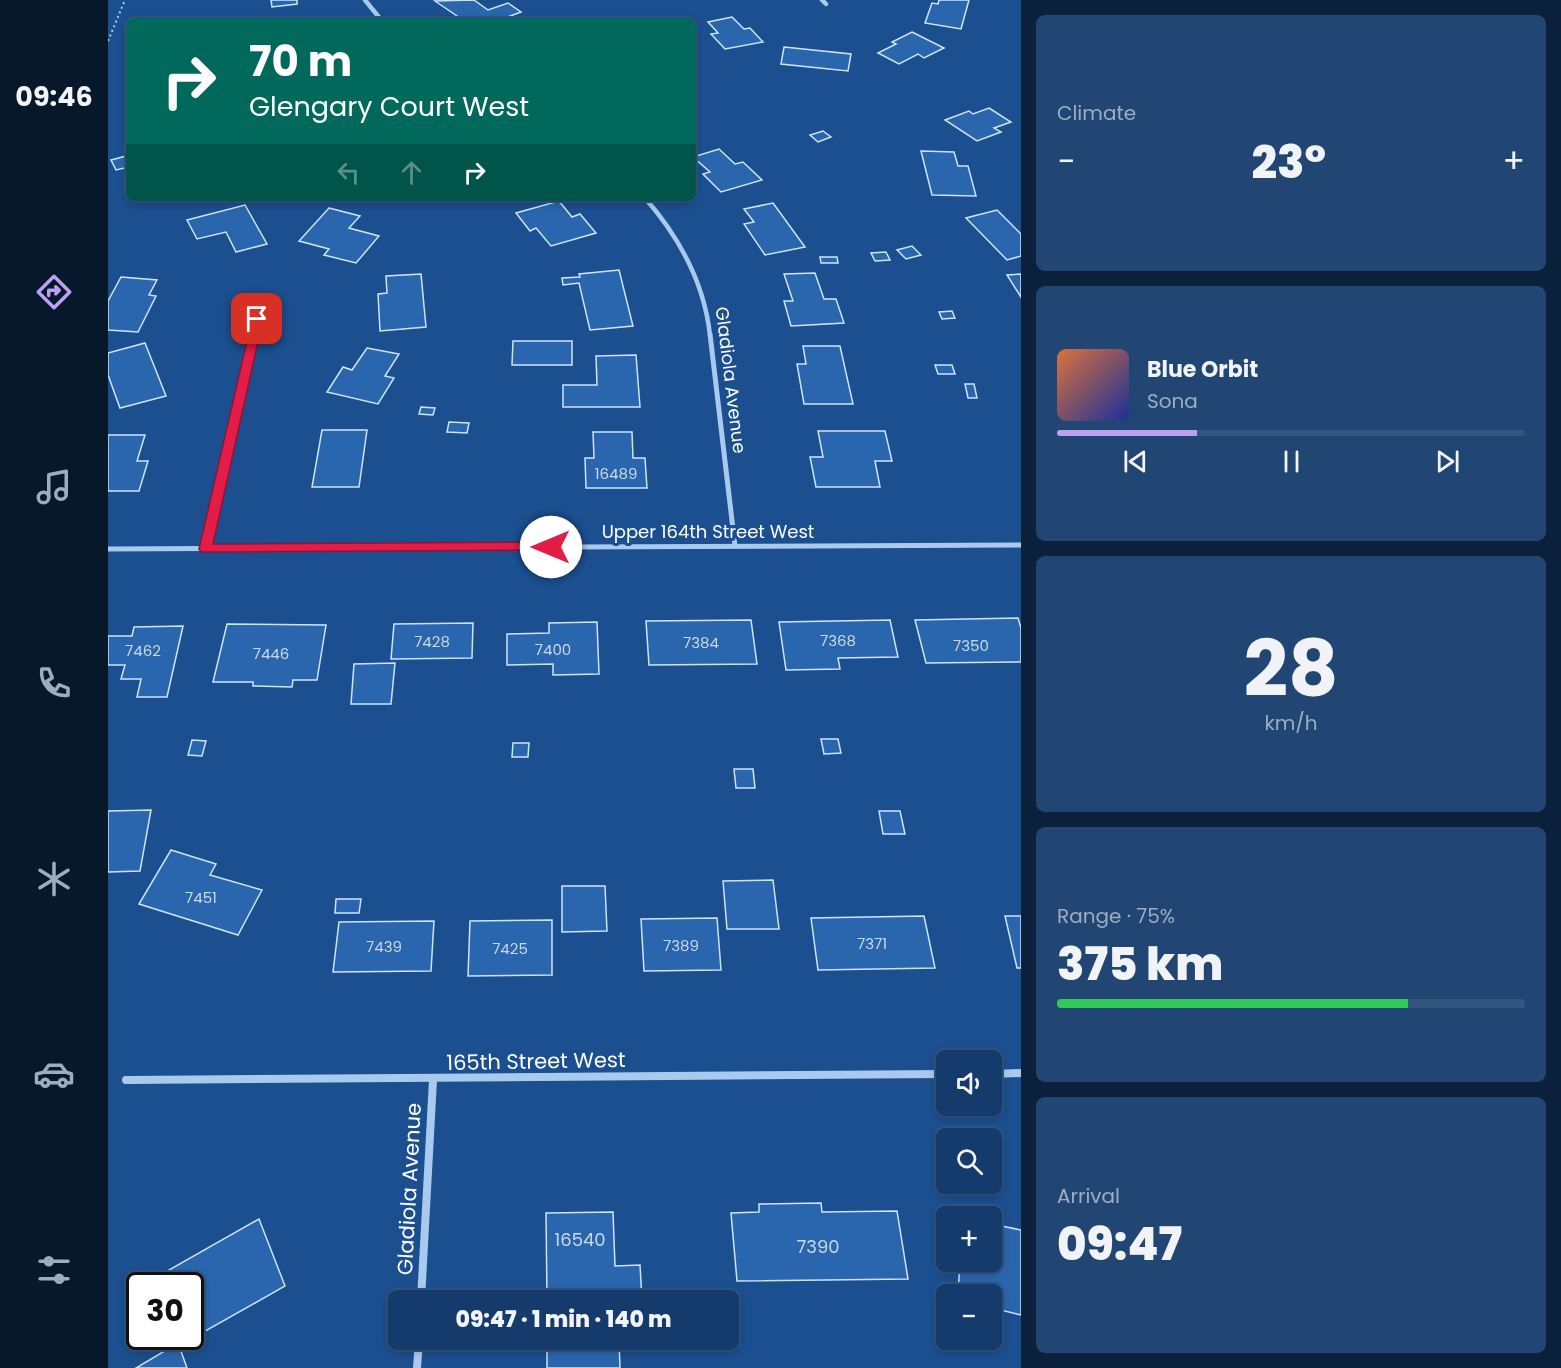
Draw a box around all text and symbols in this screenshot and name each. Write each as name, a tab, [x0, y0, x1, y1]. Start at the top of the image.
text: 70 m	[249, 32, 352, 91]
icon: right	[150, 42, 228, 120]
text: 09:46	[15, 78, 93, 115]
text: Glengary Court West	[249, 88, 529, 125]
text: Climate	[1057, 99, 1136, 127]
text: 23°	[1251, 131, 1326, 194]
text: −	[1057, 138, 1075, 185]
text: +	[1502, 138, 1525, 185]
icon: left	[332, 156, 365, 189]
icon: ahead	[395, 156, 428, 189]
icon: right	[458, 156, 491, 189]
icon: directions	[33, 271, 75, 313]
pin	[231, 293, 282, 344]
icon: arrive	[240, 302, 273, 335]
street label: Gladiola Avenue	[710, 305, 752, 455]
text: Blue Orbit	[1147, 354, 1258, 385]
text: Sona	[1147, 387, 1198, 415]
icon: previous	[1119, 445, 1152, 478]
icon: pause	[1275, 445, 1308, 478]
icon: next	[1431, 445, 1464, 478]
house number: 16489	[595, 463, 637, 484]
icon: music	[33, 466, 75, 508]
position arrow	[519, 515, 583, 579]
street label: Upper 164th Street West	[602, 519, 814, 544]
text: 28	[1243, 614, 1339, 723]
house number: 7368	[820, 630, 856, 651]
house number: 7428	[414, 631, 450, 652]
house number: 7384	[683, 632, 719, 653]
house number: 7350	[953, 635, 989, 656]
house number: 7400	[535, 639, 571, 660]
house number: 7462	[125, 640, 161, 661]
house number: 7446	[253, 643, 289, 664]
icon: phone	[33, 662, 75, 704]
text: km/h	[1264, 709, 1318, 737]
icon: climate	[33, 858, 75, 900]
house number: 7451	[185, 887, 217, 908]
text: Range · 75%	[1057, 902, 1175, 930]
house number: 7371	[857, 933, 887, 954]
text: 375 km	[1057, 933, 1223, 996]
house number: 7389	[663, 935, 699, 956]
house number: 7439	[366, 936, 402, 957]
house number: 7425	[492, 938, 528, 959]
street label: 165th Street West	[446, 1045, 626, 1077]
map controls	[936, 1050, 1002, 1350]
button: sound	[936, 1050, 1002, 1116]
icon: car	[33, 1053, 75, 1095]
street label: Gladiola Avenue	[390, 1102, 428, 1276]
button: search	[936, 1128, 1002, 1194]
text: Arrival	[1057, 1182, 1120, 1210]
button: +	[936, 1206, 1002, 1272]
text: 09:47	[1057, 1213, 1182, 1276]
house number: 16540	[554, 1227, 606, 1252]
house number: 7390	[796, 1234, 840, 1259]
icon: filters	[33, 1249, 75, 1291]
speed limit sign: 30	[126, 1272, 204, 1350]
button: −	[936, 1284, 1002, 1350]
text: 09:47 · 1 min · 140 m	[455, 1304, 672, 1335]

